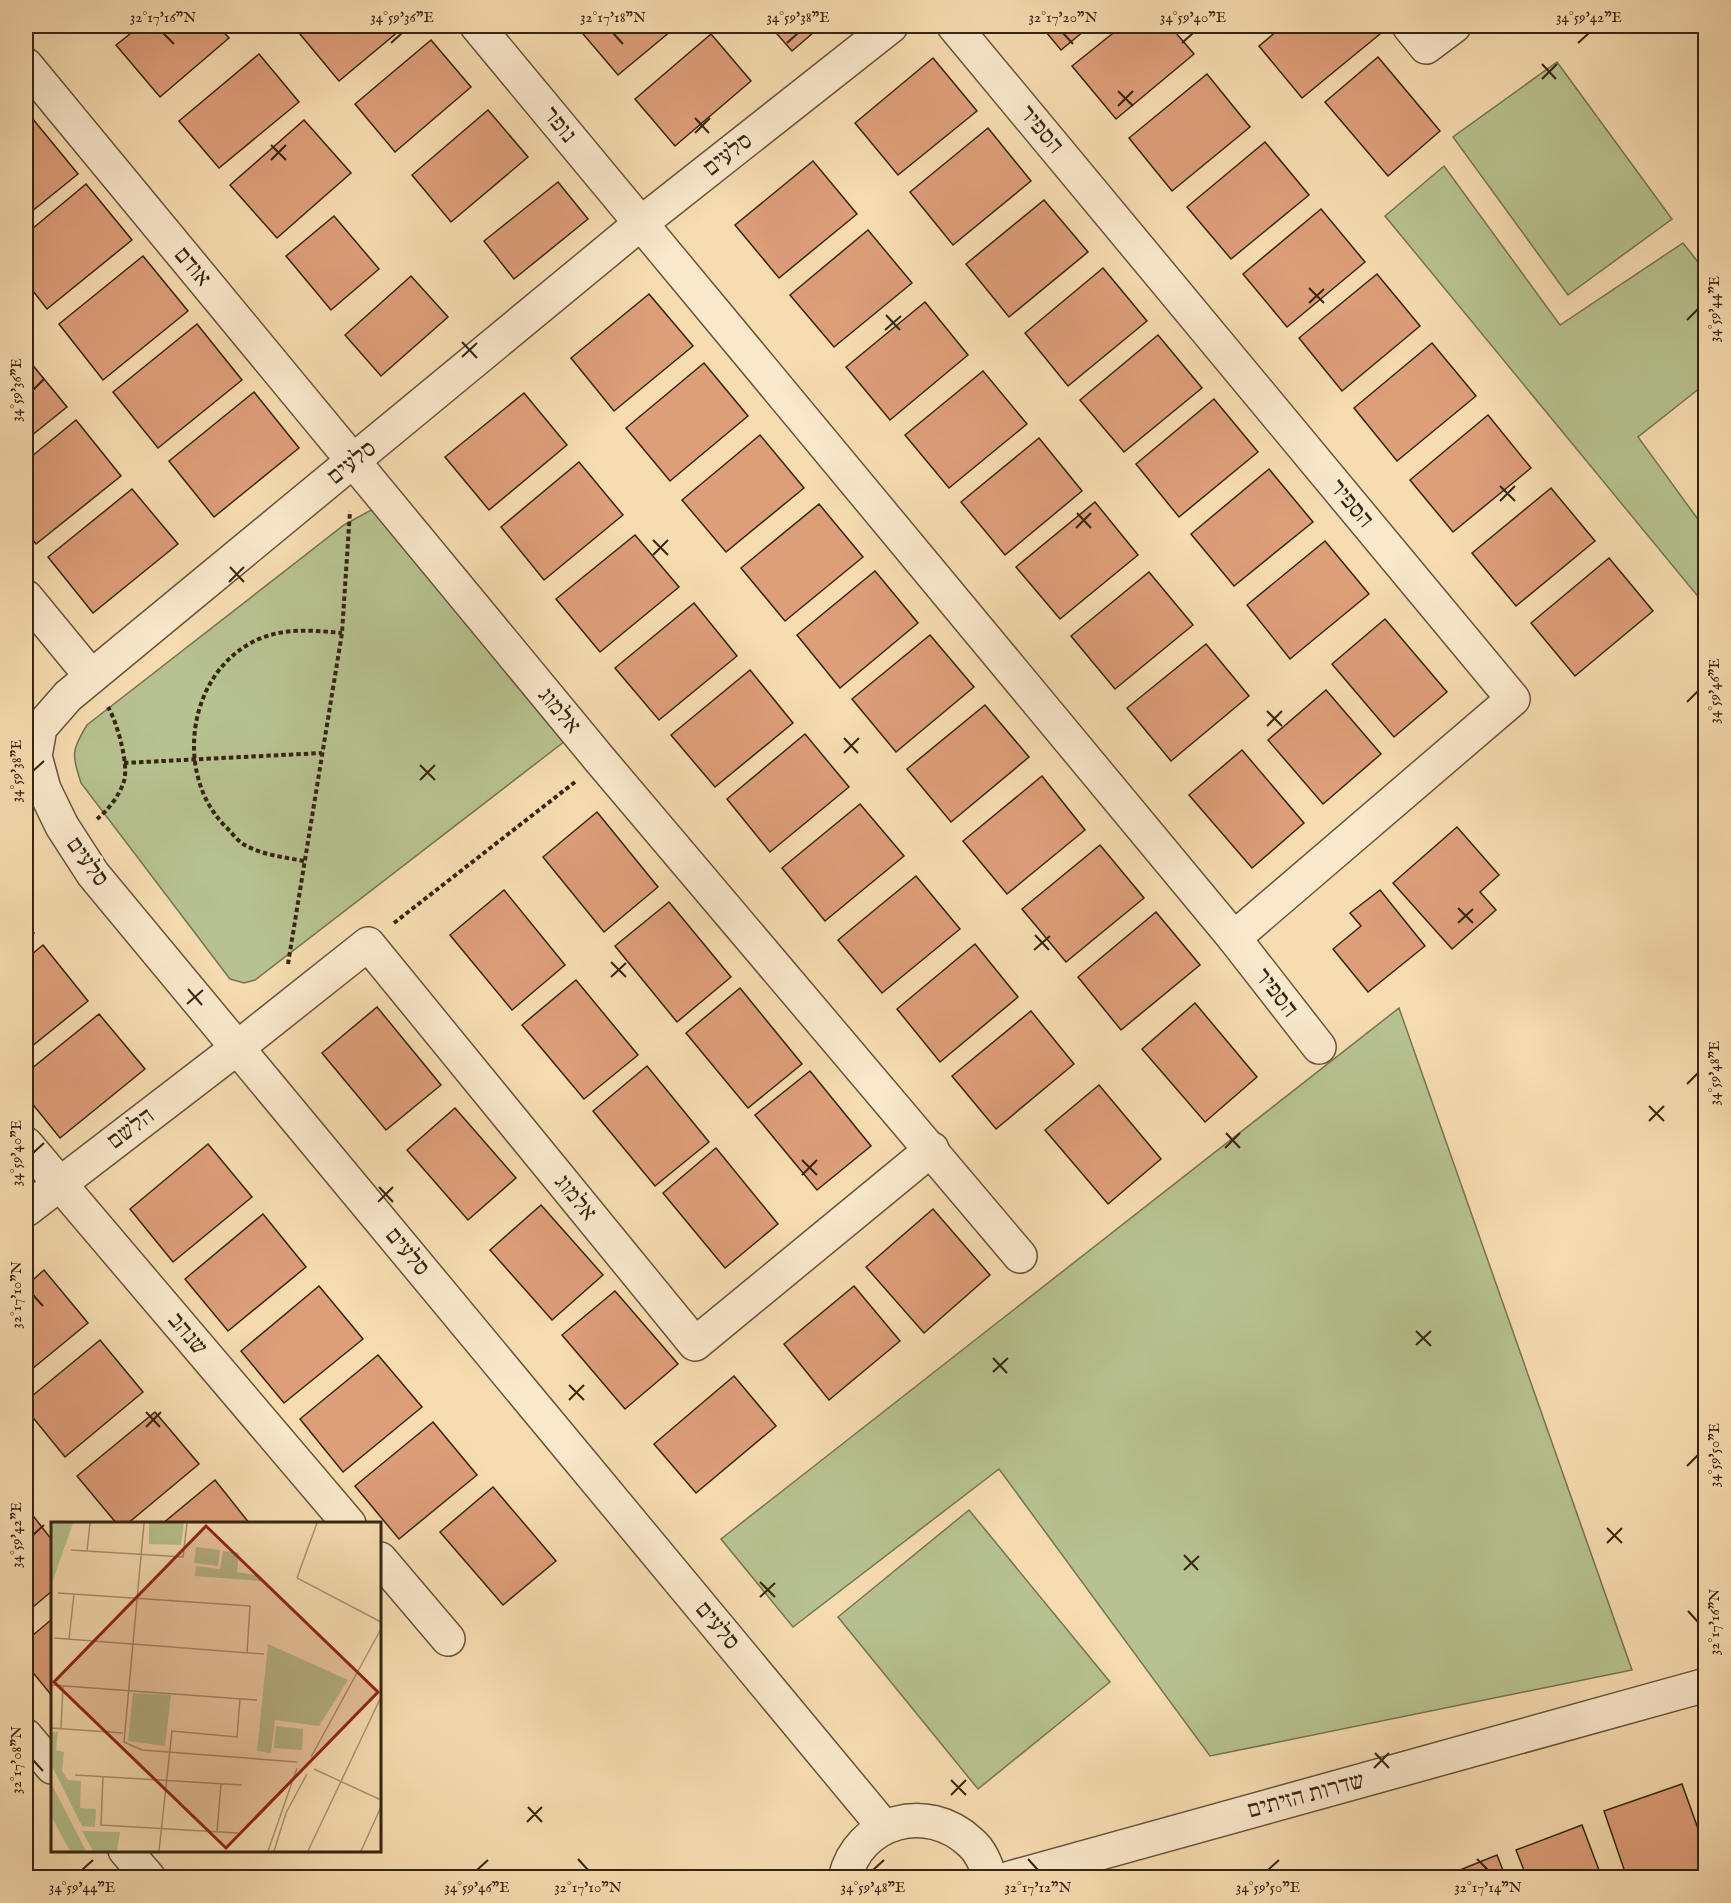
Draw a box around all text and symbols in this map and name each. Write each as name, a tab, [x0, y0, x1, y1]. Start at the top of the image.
text: 32°17'16"N	[130, 8, 196, 27]
text: 34°59'36"E	[370, 8, 434, 27]
text: 32°17'18"N	[580, 8, 646, 27]
text: 34°59'38"E	[766, 8, 830, 27]
text: 32°17'20"N	[1029, 8, 1098, 27]
text: 34°59'40"E	[1160, 8, 1226, 27]
text: 34°59'42"E	[1556, 8, 1622, 27]
street label: הספיר	[1012, 99, 1070, 161]
street label: נופר	[535, 100, 583, 150]
street label: סלעים	[697, 126, 759, 184]
street label: אודם	[166, 241, 218, 293]
text: 34°59'44"E	[1705, 276, 1724, 342]
text: 34°59'36"E	[7, 358, 26, 422]
street label: סלעים	[321, 434, 383, 492]
street label: הספיר	[1322, 473, 1380, 535]
text: 34°59'46"E	[1705, 658, 1724, 724]
street label: אלמוג	[530, 681, 588, 741]
text: 34°59'38"E	[7, 739, 26, 803]
street label: סלעים	[58, 831, 116, 893]
street label: הספיר	[1247, 962, 1305, 1024]
text: 34°59'48"E	[1705, 1041, 1724, 1105]
street label: הלשם	[101, 1101, 161, 1157]
text: 34°59'40"E	[7, 1120, 26, 1186]
street label: אלמוג	[547, 1168, 603, 1228]
street label: סלעים	[378, 1221, 436, 1283]
text: 32°17'10"N	[7, 1261, 26, 1329]
street label: שנהב	[160, 1306, 214, 1362]
text: 34°59'50"E	[1705, 1423, 1724, 1487]
text: 34°59'42"E	[7, 1502, 26, 1568]
inset map	[51, 1522, 381, 1852]
text: 32°17'16"N	[1705, 1589, 1724, 1655]
street label: סלעים	[688, 1595, 746, 1657]
text: 32°17'08"N	[7, 1726, 26, 1794]
street label: שדרות הזיתים	[1244, 1765, 1368, 1827]
text: 34°59'44"E	[49, 1878, 115, 1897]
text: 34°59'46"E	[444, 1878, 510, 1897]
text: 32°17'10"N	[554, 1878, 622, 1897]
text: 34°59'48"E	[841, 1878, 905, 1897]
text: 32°17'12"N	[1004, 1878, 1072, 1897]
text: 34°59'50"E	[1236, 1878, 1300, 1897]
text: 32°17'14"N	[1454, 1878, 1522, 1897]

